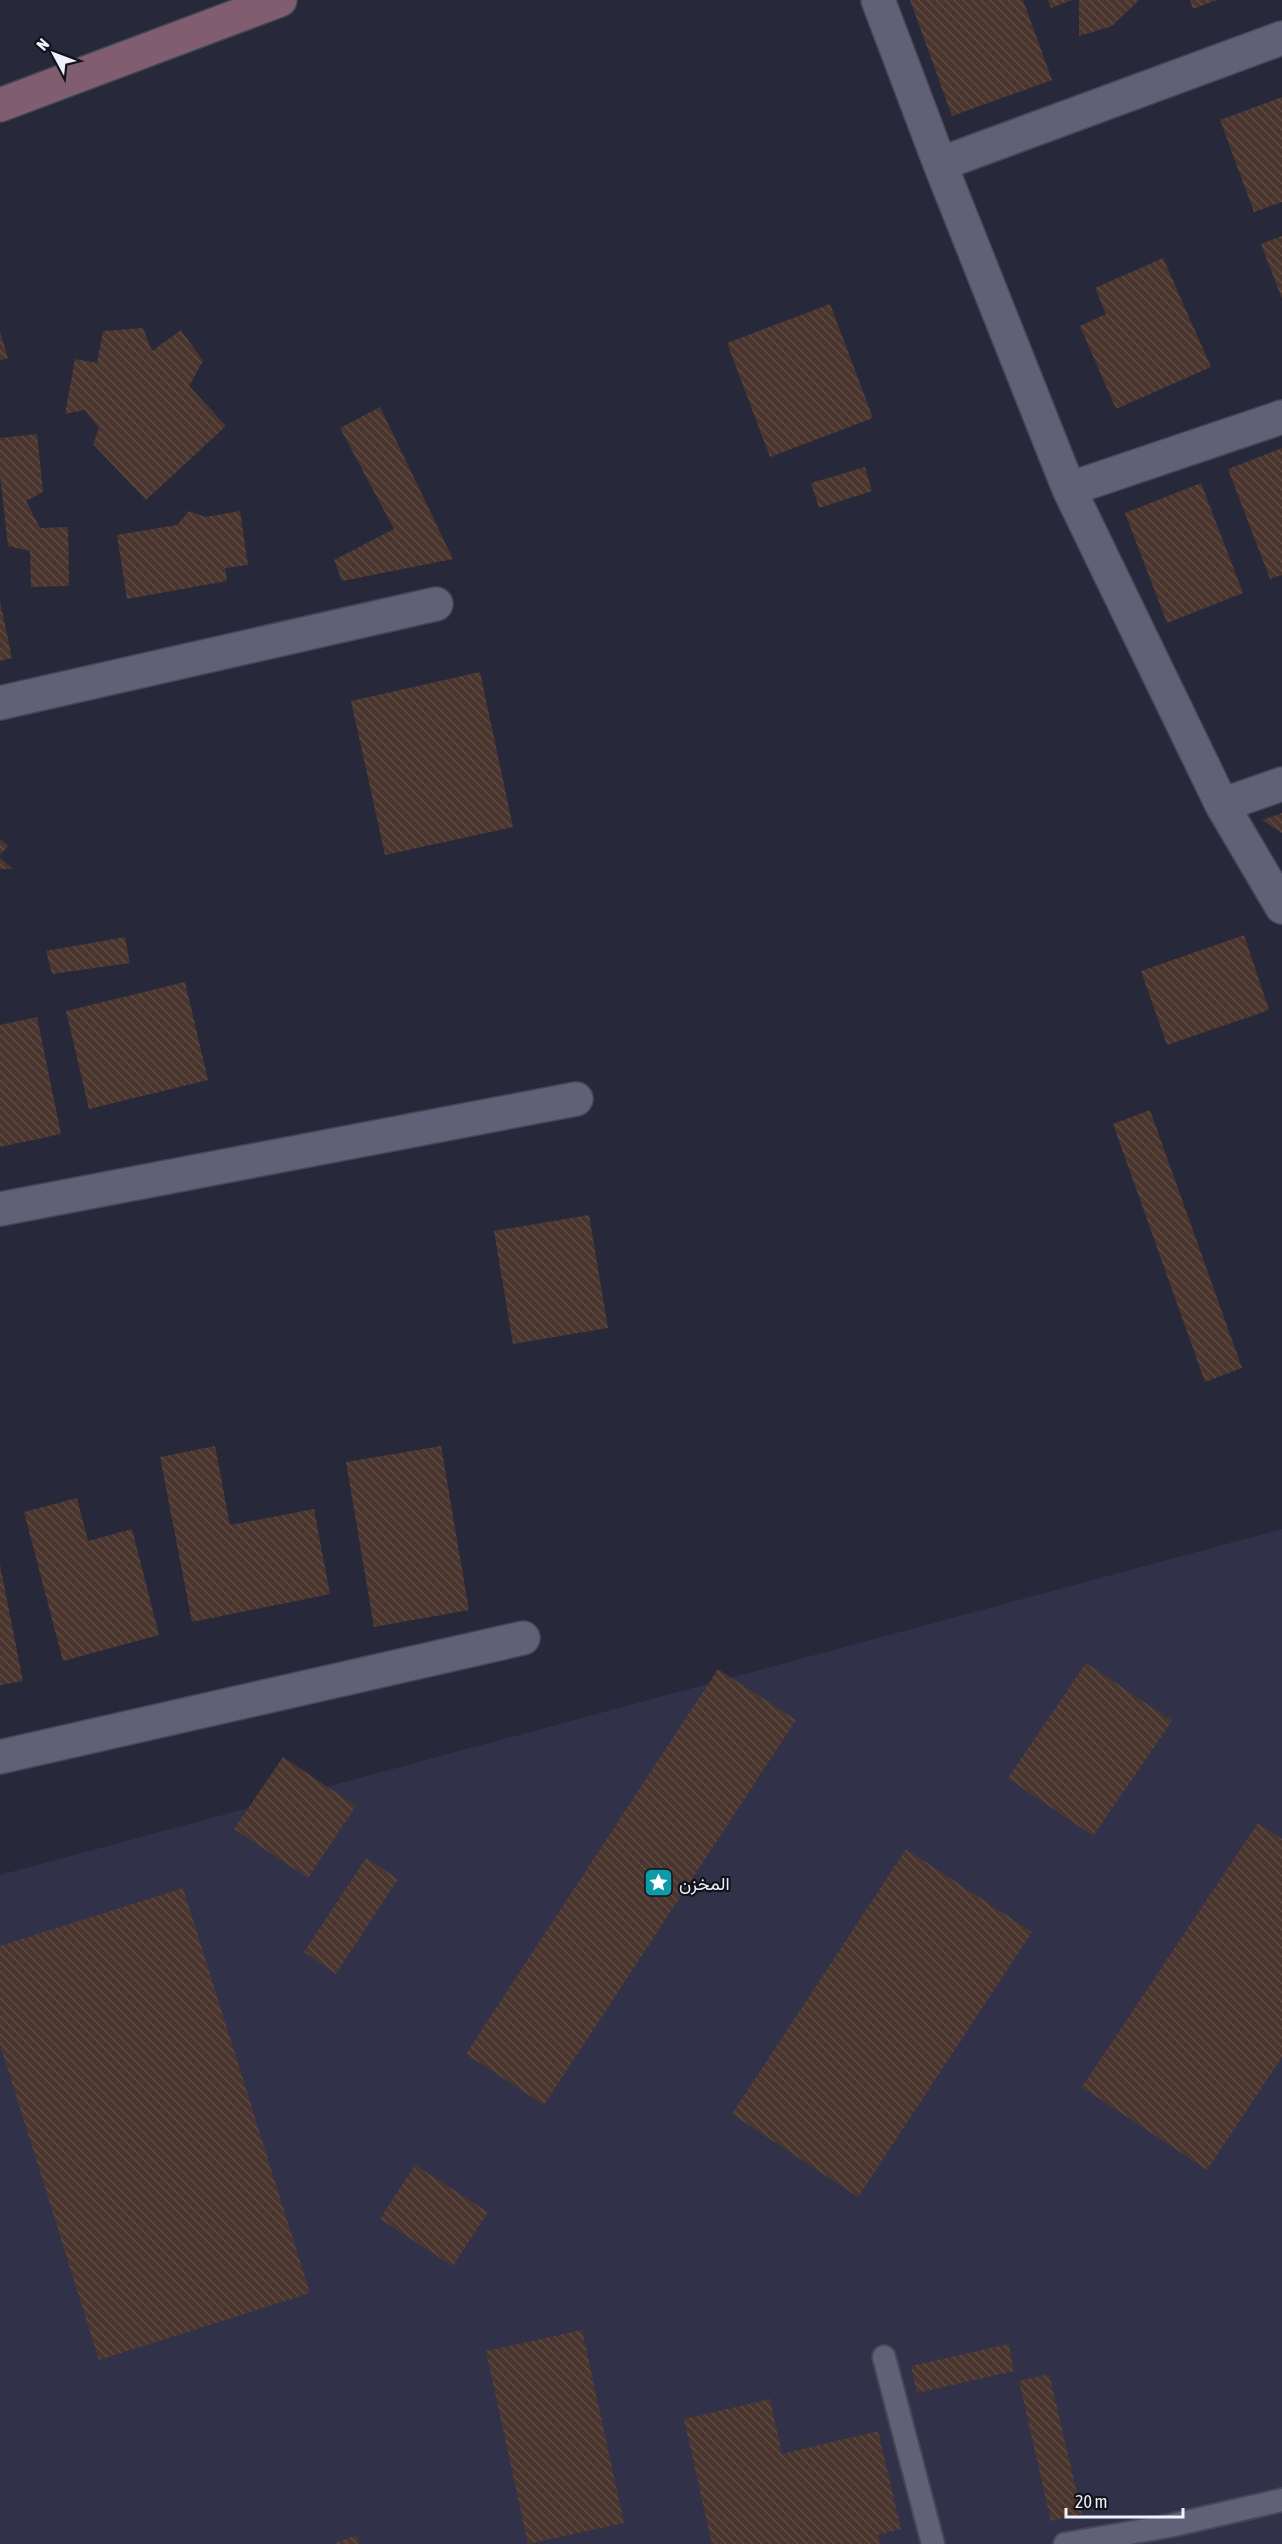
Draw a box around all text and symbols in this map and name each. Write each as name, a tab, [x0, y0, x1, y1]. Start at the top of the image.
north arrow	[24, 24, 84, 84]
text: N	[33, 35, 53, 54]
place icon: المخزن	[642, 1867, 674, 1899]
place label: المخزن	[679, 1873, 730, 1895]
scale bar	[1066, 2481, 1183, 2519]
text: 20 m	[1075, 2491, 1107, 2512]

